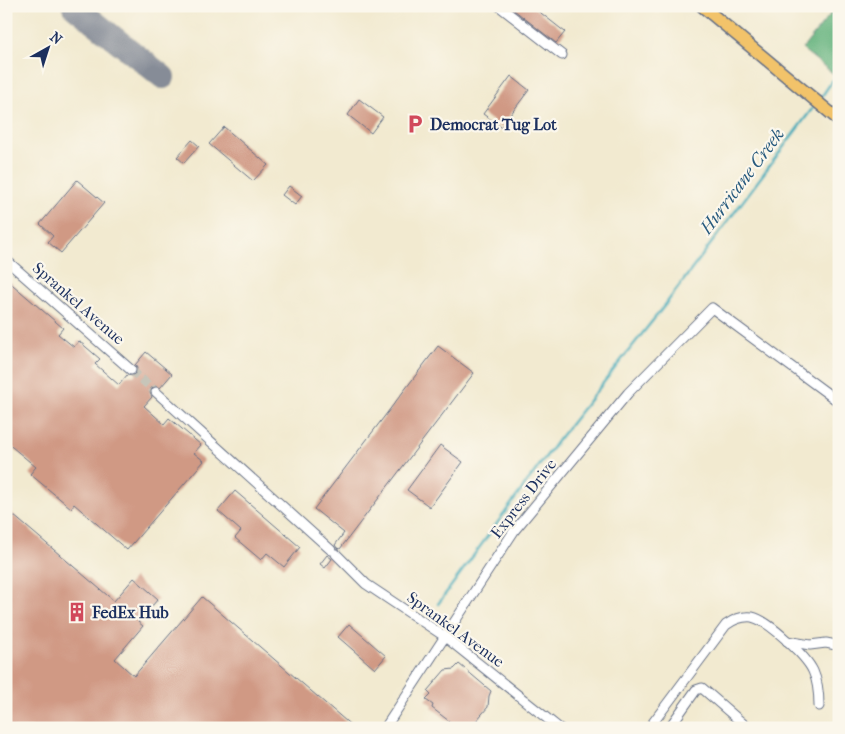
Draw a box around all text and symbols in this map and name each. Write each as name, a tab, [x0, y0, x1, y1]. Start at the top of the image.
north arrow	[22, 22, 72, 72]
text: N	[46, 28, 66, 48]
parking icon: Democrat Tug Lot	[404, 113, 426, 135]
place label: Democrat Tug Lot	[430, 115, 557, 135]
water label: Hurricane Creek	[695, 124, 789, 239]
street label: Sprankel Avenue	[29, 258, 129, 349]
street label: Express Drive	[486, 455, 560, 542]
street label: Sprankel Avenue	[403, 588, 508, 671]
building icon: FedEx Hub	[66, 601, 88, 623]
place label: FedEx Hub	[91, 603, 169, 622]

